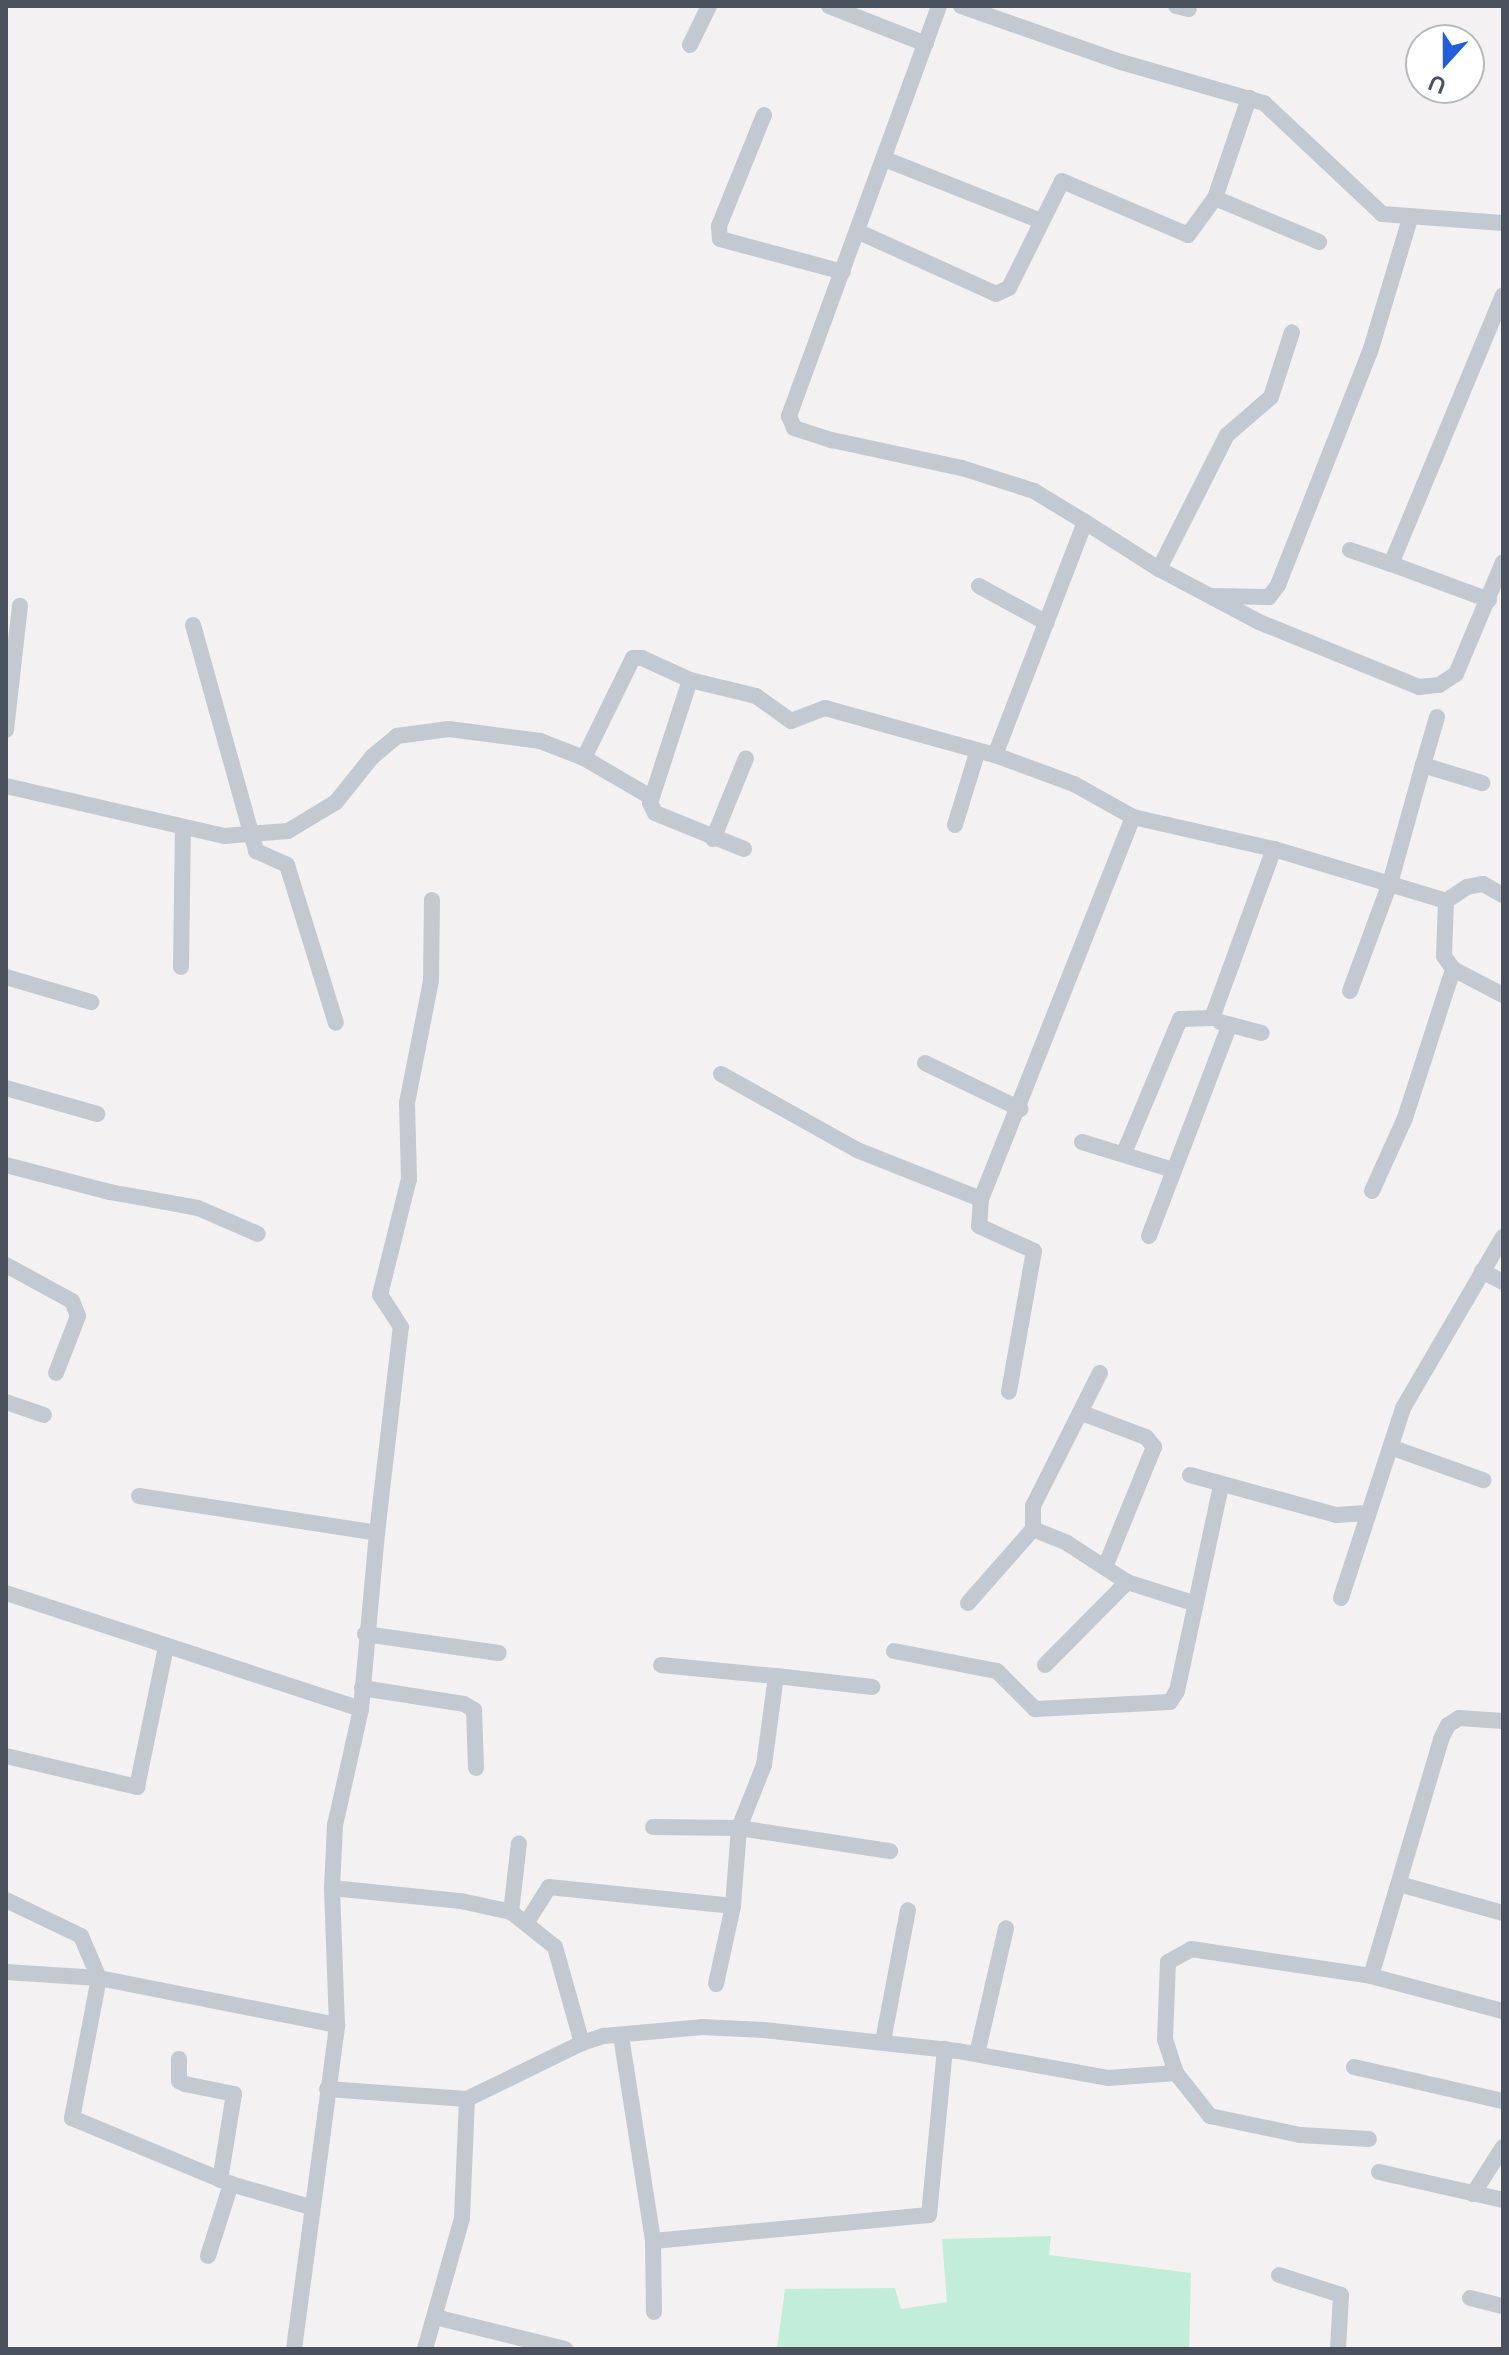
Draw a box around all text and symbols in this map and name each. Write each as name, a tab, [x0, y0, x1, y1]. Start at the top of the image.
north arrow	[1405, 24, 1485, 104]
text: U	[1425, 69, 1449, 100]

